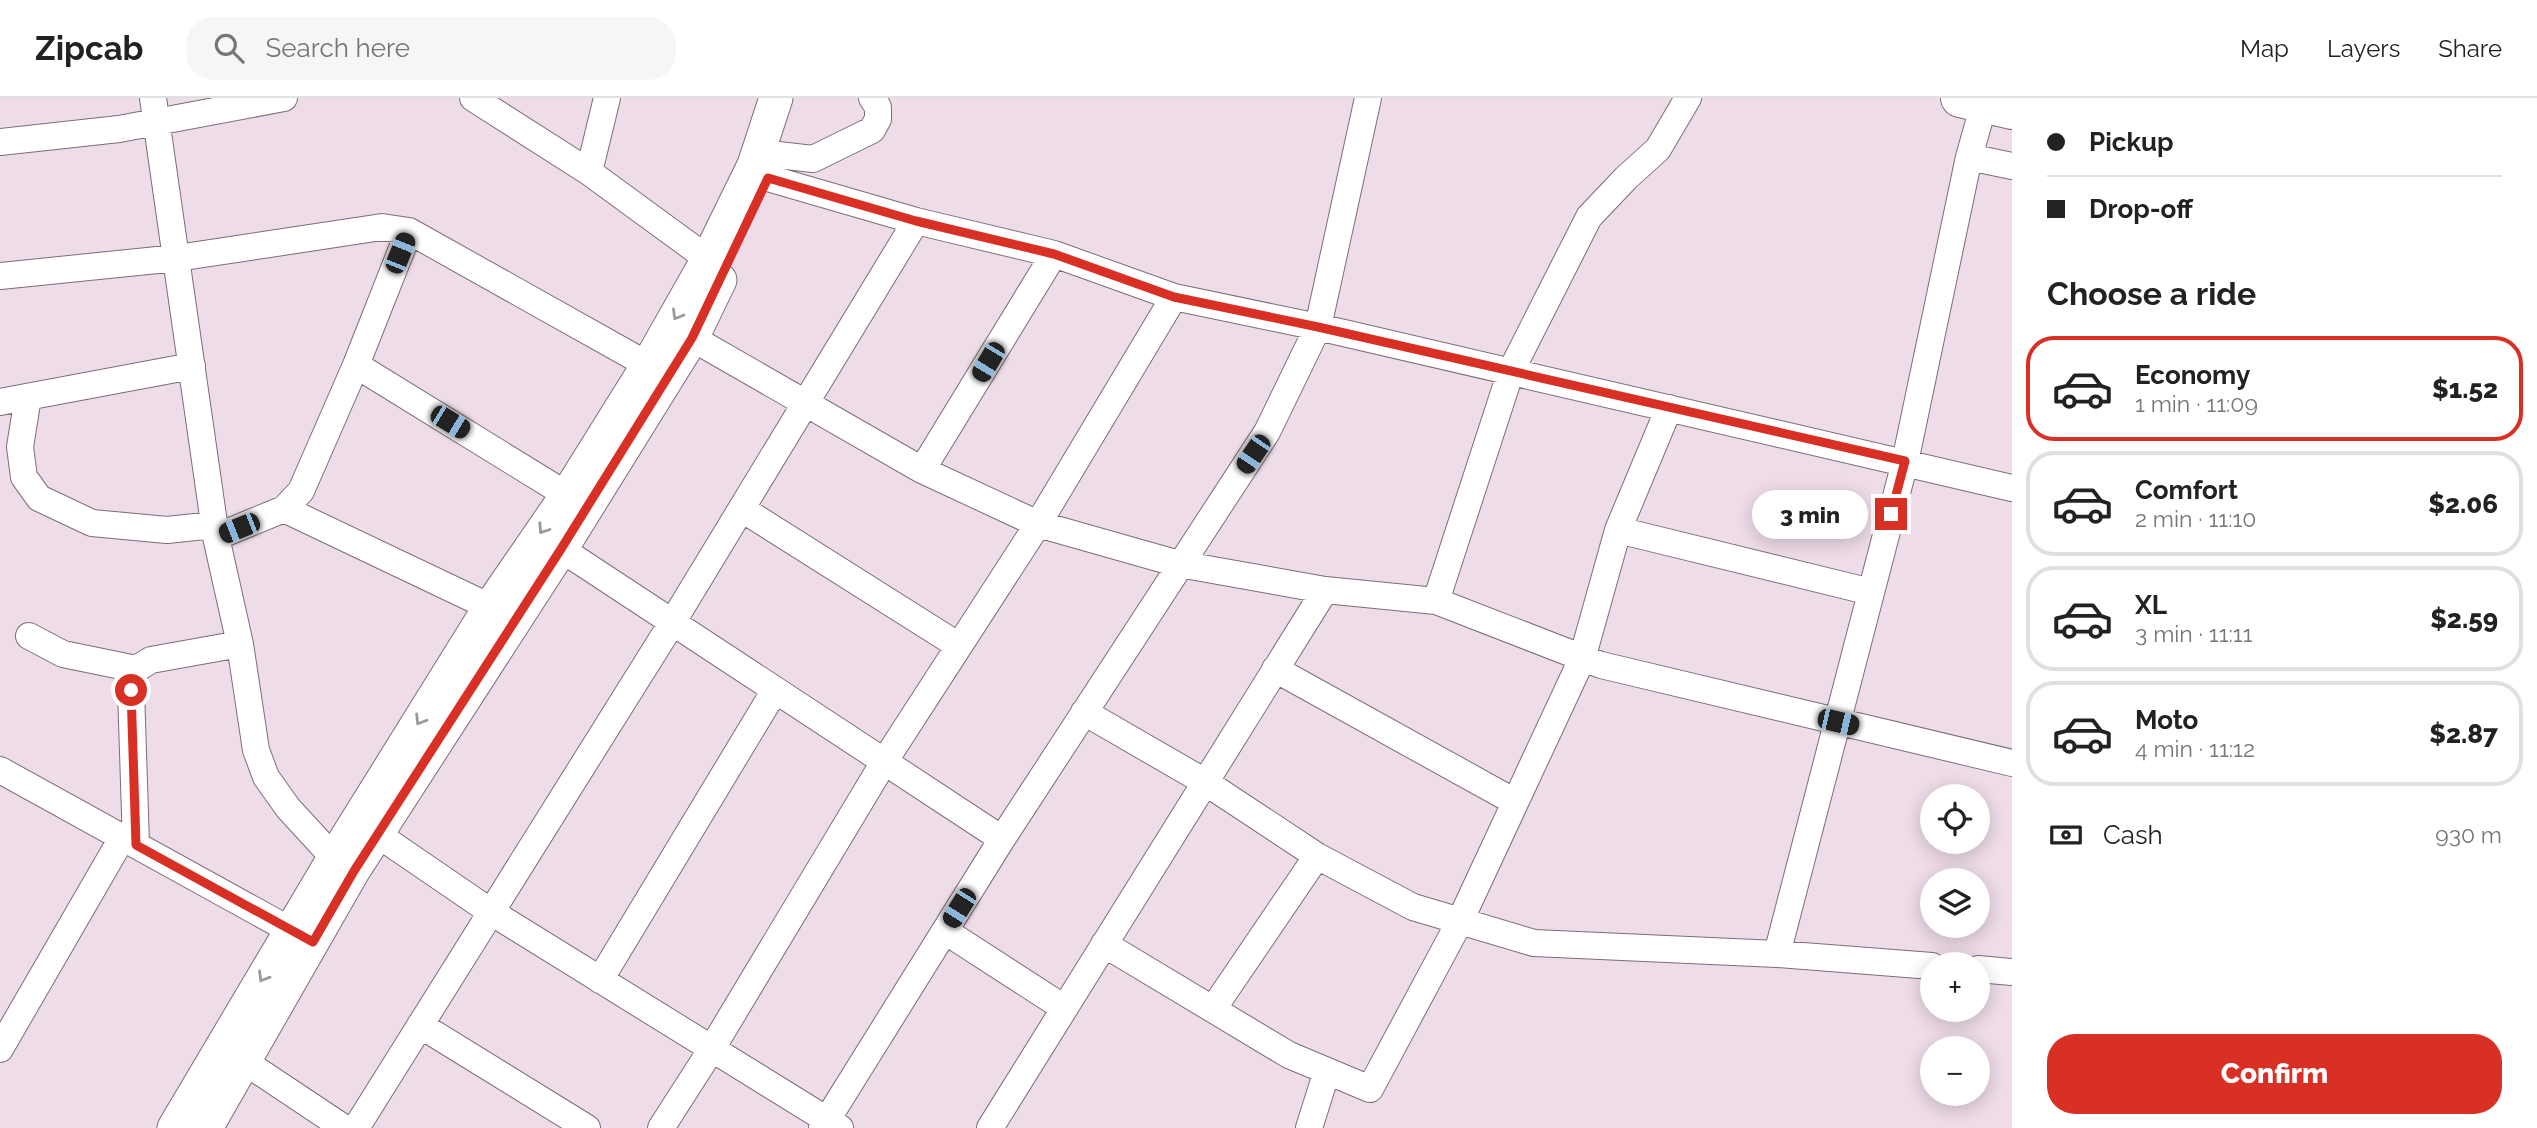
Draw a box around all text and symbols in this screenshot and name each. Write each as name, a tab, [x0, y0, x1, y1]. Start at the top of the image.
search box	[186, 17, 676, 80]
text: Zipcab	[35, 29, 144, 68]
icon: search	[210, 29, 248, 67]
text: Search here	[266, 33, 410, 63]
text: Map	[2240, 34, 2289, 63]
text: Layers	[2327, 34, 2400, 63]
text: Share	[2438, 34, 2502, 63]
text: Pickup	[2089, 127, 2174, 157]
text: Drop-off	[2089, 194, 2193, 224]
car	[383, 230, 418, 276]
text: Choose a ride	[2047, 275, 2256, 312]
one-way arrow	[672, 308, 685, 321]
car	[969, 339, 1008, 385]
icon: car	[2051, 357, 2114, 420]
text: Economy	[2135, 360, 2250, 390]
text: $1.52	[2432, 374, 2498, 404]
text: 1 min · 11:09	[2135, 390, 2258, 417]
car	[427, 402, 474, 442]
car	[1233, 431, 1274, 477]
icon: car	[2051, 472, 2114, 535]
text: Comfort	[2135, 475, 2238, 505]
text: $2.06	[2428, 489, 2498, 519]
callout: 3 min	[1751, 490, 1867, 538]
route end	[1875, 498, 1907, 530]
text: 3 min	[1780, 501, 1840, 528]
text: 2 min · 11:10	[2135, 505, 2256, 532]
car	[216, 510, 263, 546]
one-way arrow	[539, 521, 551, 534]
icon: car	[2051, 587, 2114, 650]
text: XL	[2135, 590, 2167, 620]
text: $2.59	[2430, 604, 2498, 634]
text: 3 min · 11:11	[2135, 620, 2252, 647]
route start	[115, 674, 147, 706]
icon: car	[2051, 702, 2114, 765]
text: Moto	[2135, 705, 2198, 735]
car	[1816, 707, 1861, 737]
one-way arrow	[415, 713, 428, 726]
text: $2.87	[2429, 719, 2498, 749]
text: 4 min · 11:12	[2135, 735, 2255, 762]
map controls	[1920, 784, 1990, 1106]
button: locate	[1920, 784, 1990, 854]
icon: cash	[2047, 816, 2085, 854]
text: Cash	[2103, 820, 2163, 850]
text: 930 m	[2435, 821, 2502, 848]
button: layers	[1920, 868, 1990, 938]
car	[939, 885, 980, 931]
button: +	[1920, 952, 1990, 1022]
one-way arrow	[258, 970, 271, 983]
button: Confirm	[2047, 1034, 2502, 1114]
button: −	[1920, 1036, 1990, 1106]

